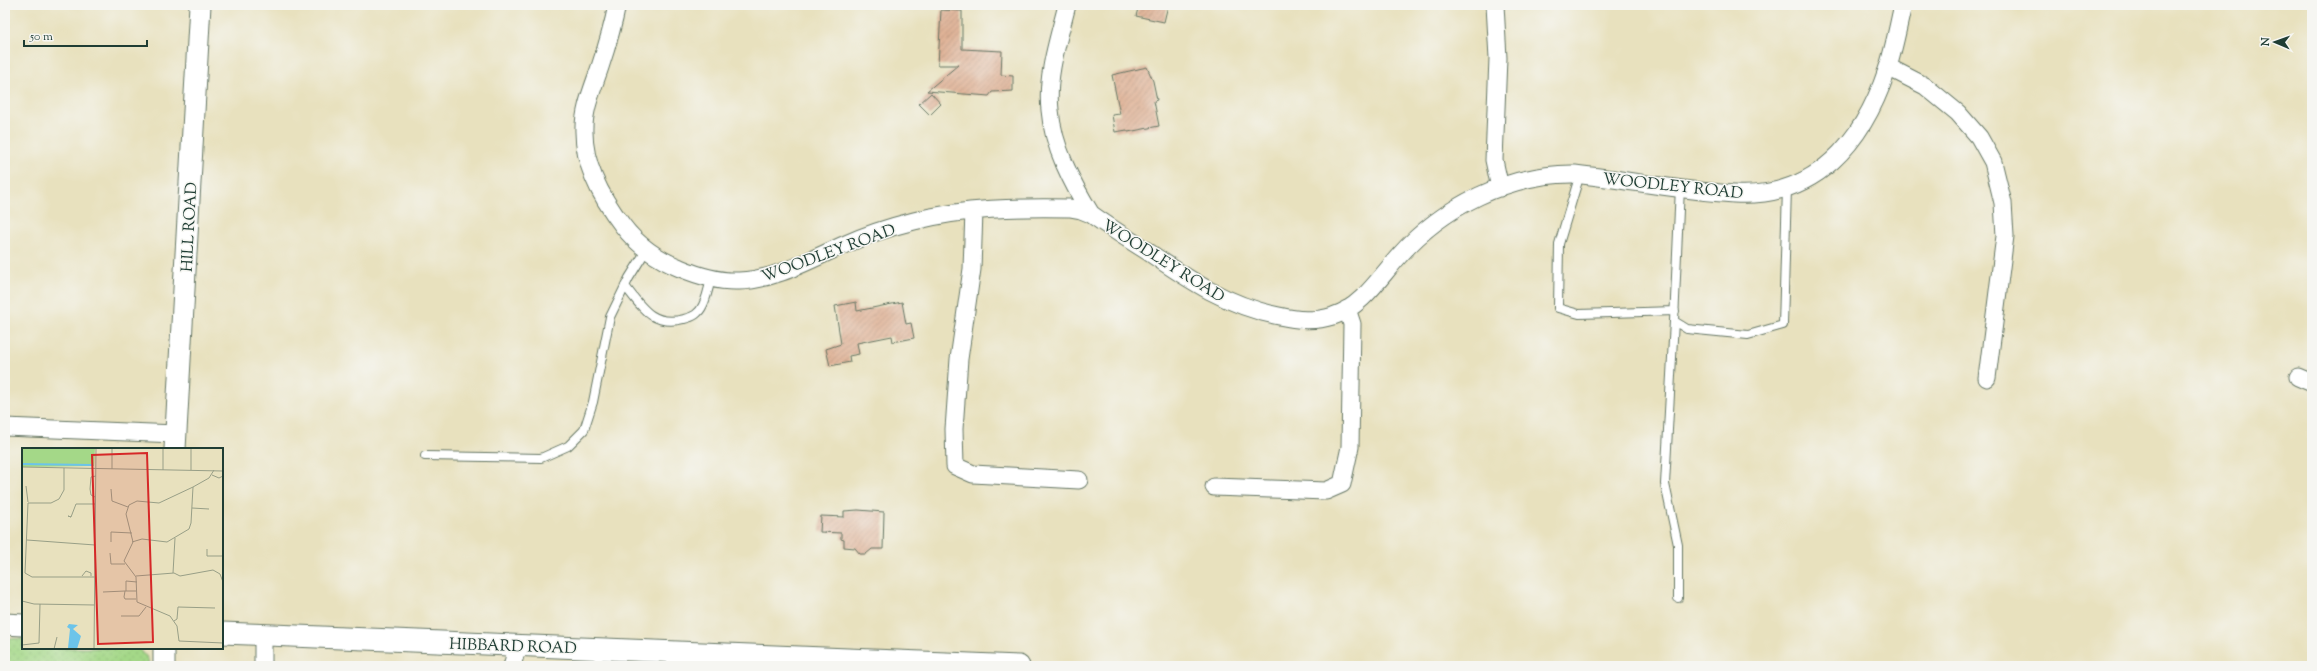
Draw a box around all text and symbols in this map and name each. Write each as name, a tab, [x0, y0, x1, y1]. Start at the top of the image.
scale bar	[24, 22, 147, 48]
north arrow	[2255, 22, 2295, 62]
text: 50 m	[29, 28, 53, 46]
text: N	[2258, 37, 2274, 47]
street label: WOODLEY ROAD	[1601, 169, 1744, 206]
street label: HILL ROAD	[177, 182, 204, 273]
street label: WOODLEY ROAD	[1097, 215, 1229, 309]
street label: WOODLEY ROAD	[759, 219, 899, 289]
inset map	[22, 448, 223, 649]
street label: HIBBARD ROAD	[449, 634, 577, 661]

